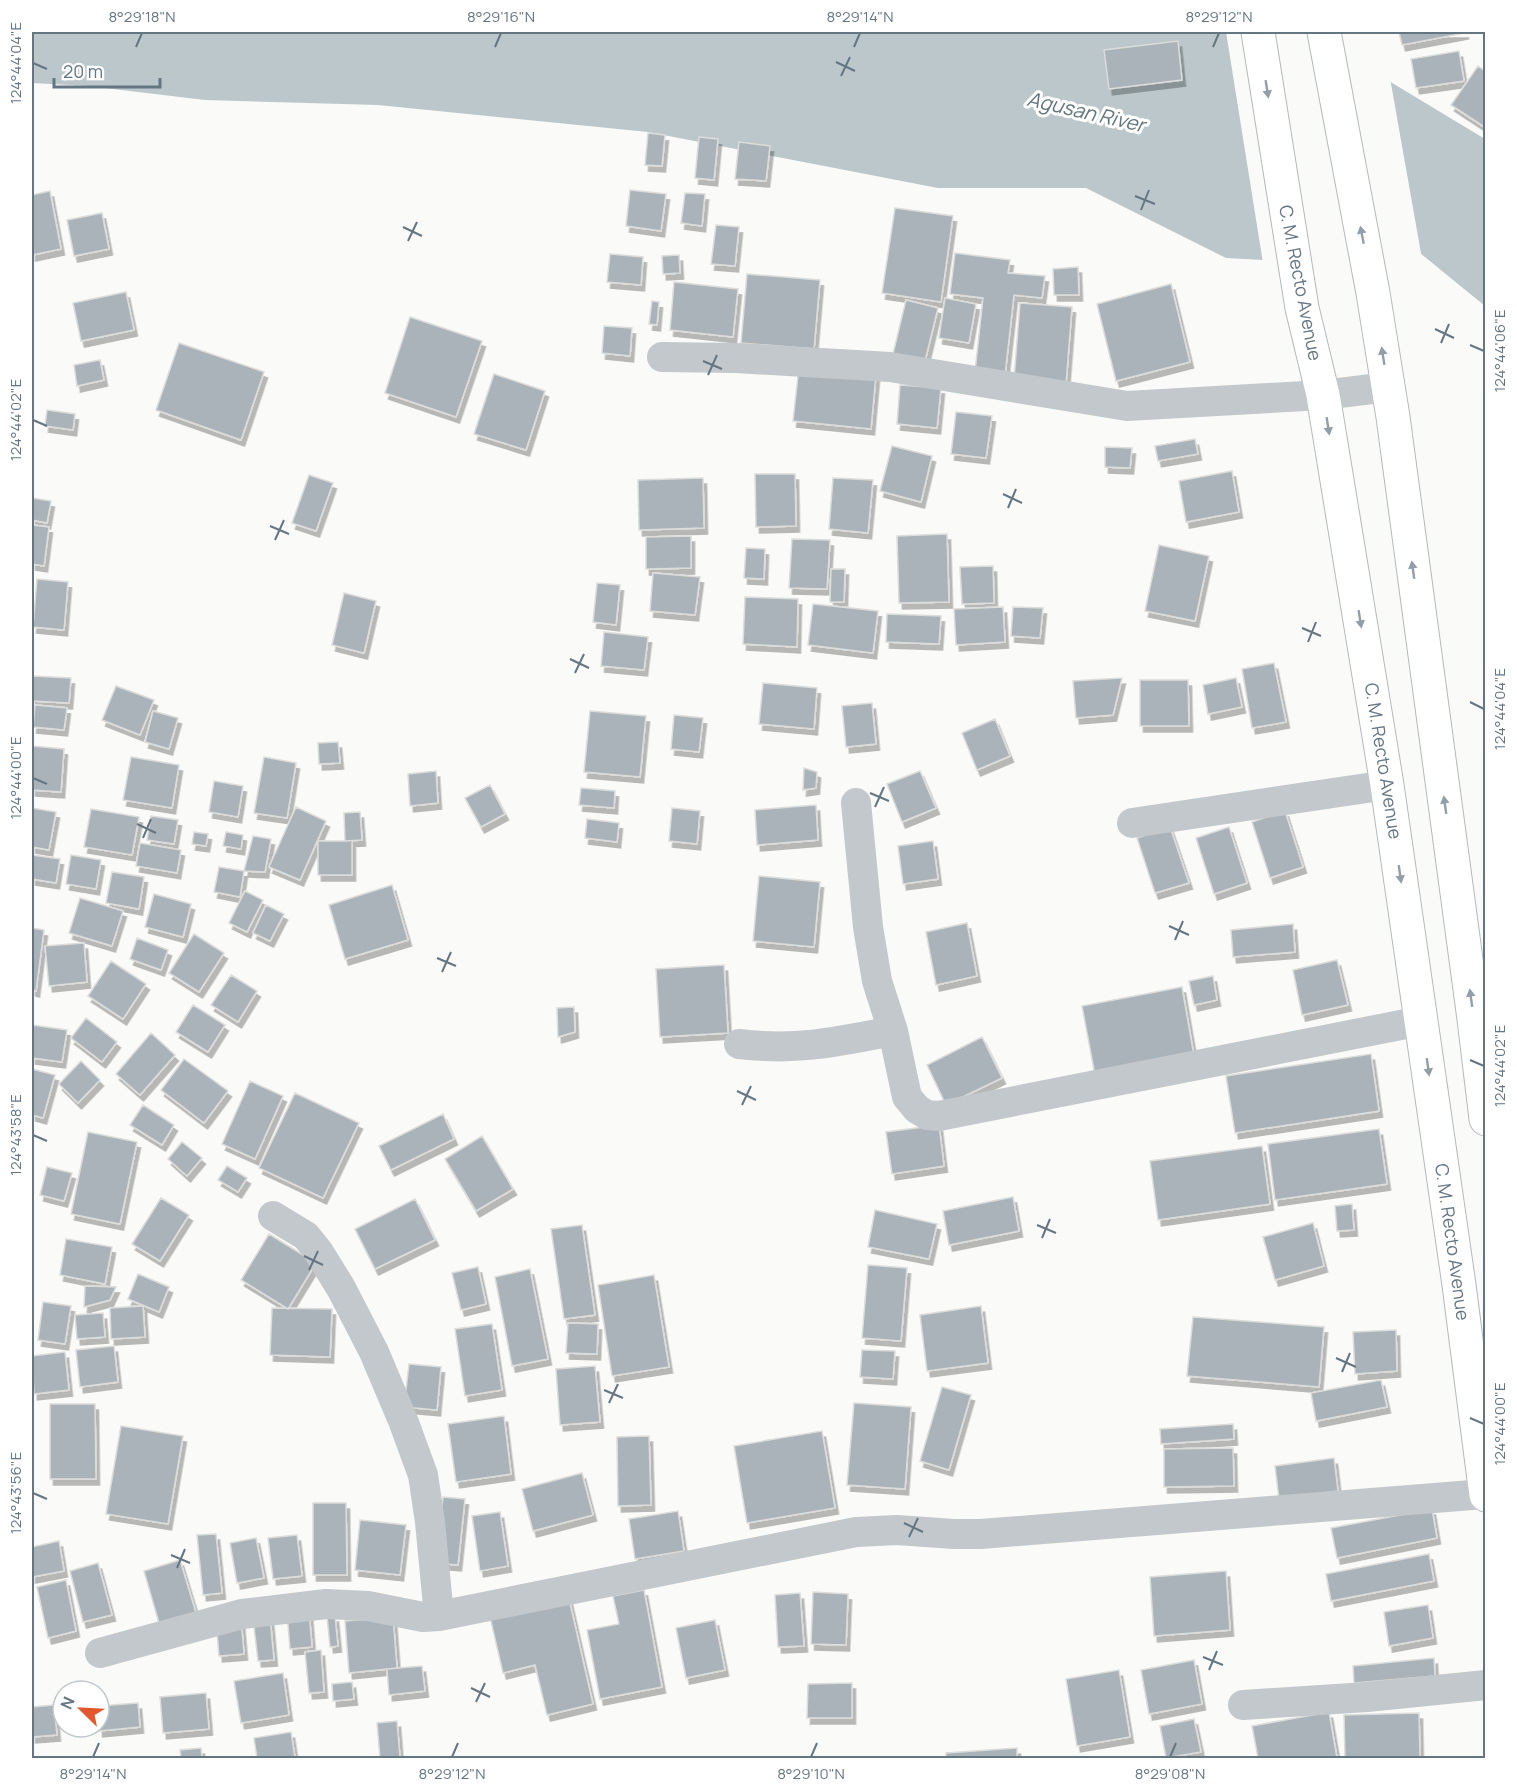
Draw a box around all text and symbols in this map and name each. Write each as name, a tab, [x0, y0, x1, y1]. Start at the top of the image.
text: 8°29'18"N	[108, 6, 176, 27]
text: 8°29'16"N	[467, 6, 535, 27]
text: 8°29'14"N	[827, 6, 893, 27]
text: 8°29'12"N	[1185, 6, 1253, 27]
text: 124°44'04"E	[5, 22, 26, 104]
scale bar	[54, 51, 160, 89]
text: 20 m	[63, 59, 103, 83]
one-way arrow	[1263, 80, 1272, 99]
water label: Agusan River	[1025, 85, 1150, 139]
street label: C. M. Recto Avenue	[1274, 203, 1328, 363]
one-way arrow	[1357, 225, 1366, 244]
text: 124°44'06"E	[1489, 309, 1510, 393]
one-way arrow	[1378, 347, 1387, 366]
text: 124°44'02"E	[5, 379, 26, 461]
one-way arrow	[1323, 417, 1332, 436]
one-way arrow	[1409, 560, 1418, 579]
one-way arrow	[1355, 609, 1364, 628]
text: 124°44'04"E	[1489, 668, 1510, 750]
street label: C. M. Recto Avenue	[1360, 681, 1408, 841]
text: 124°44'00"E	[5, 736, 26, 820]
one-way arrow	[1441, 795, 1450, 814]
one-way arrow	[1396, 864, 1405, 883]
one-way arrow	[1467, 989, 1476, 1008]
text: 124°44'02"E	[1489, 1025, 1510, 1107]
one-way arrow	[1423, 1057, 1432, 1076]
text: 124°43'58"E	[5, 1094, 26, 1176]
street label: C. M. Recto Avenue	[1430, 1162, 1476, 1322]
text: 124°44'00"E	[1489, 1382, 1510, 1466]
text: 124°43'56"E	[5, 1452, 26, 1534]
north arrow	[51, 1679, 111, 1739]
text: N	[55, 1693, 80, 1713]
text: 8°29'14"N	[60, 1763, 126, 1784]
text: 8°29'12"N	[418, 1763, 486, 1784]
text: 8°29'10"N	[777, 1763, 845, 1784]
text: 8°29'08"N	[1135, 1763, 1205, 1784]

